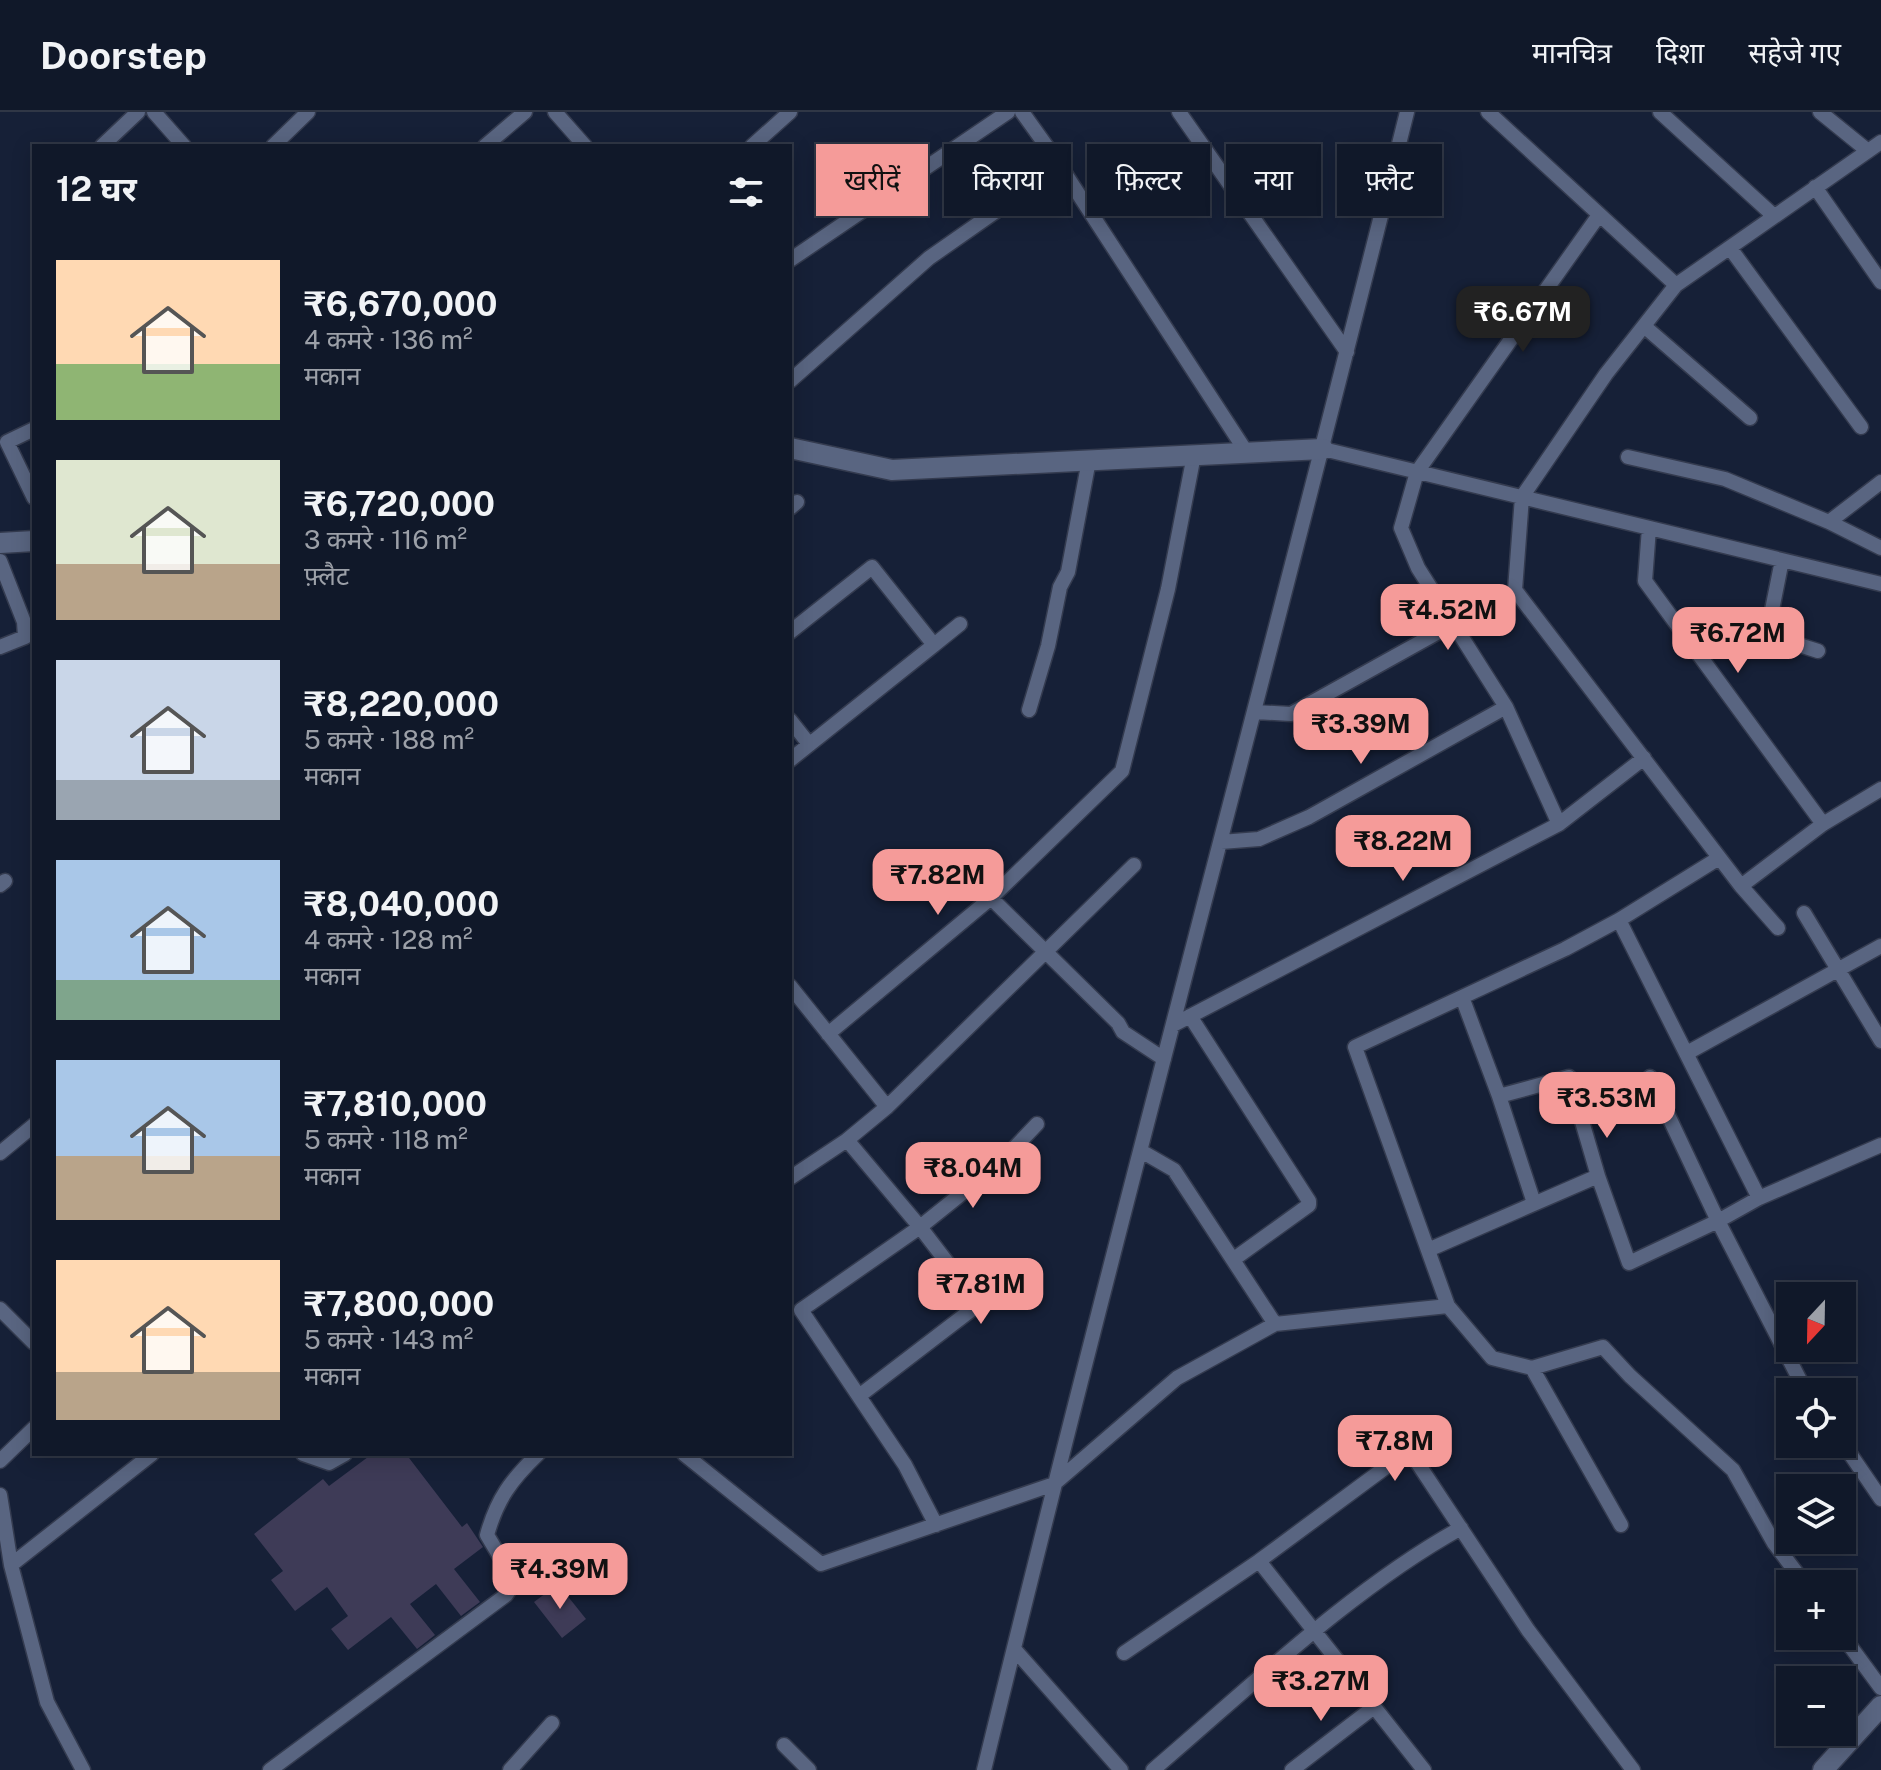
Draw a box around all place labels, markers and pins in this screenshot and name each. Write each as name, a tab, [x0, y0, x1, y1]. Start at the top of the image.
pin: ₹6.67M	[1458, 286, 1588, 354]
pin: ₹4.52M	[1383, 584, 1513, 652]
pin: ₹6.72M	[1673, 607, 1803, 675]
pin: ₹3.39M	[1296, 698, 1426, 766]
pin: ₹8.22M	[1338, 815, 1468, 883]
pin: ₹7.82M	[873, 849, 1003, 917]
pin: ₹3.53M	[1542, 1072, 1672, 1140]
pin: ₹8.04M	[908, 1142, 1038, 1210]
pin: ₹7.81M	[916, 1258, 1046, 1326]
pin: ₹7.8M	[1339, 1415, 1451, 1483]
pin: ₹4.39M	[495, 1543, 625, 1611]
pin: ₹3.27M	[1256, 1655, 1386, 1723]

